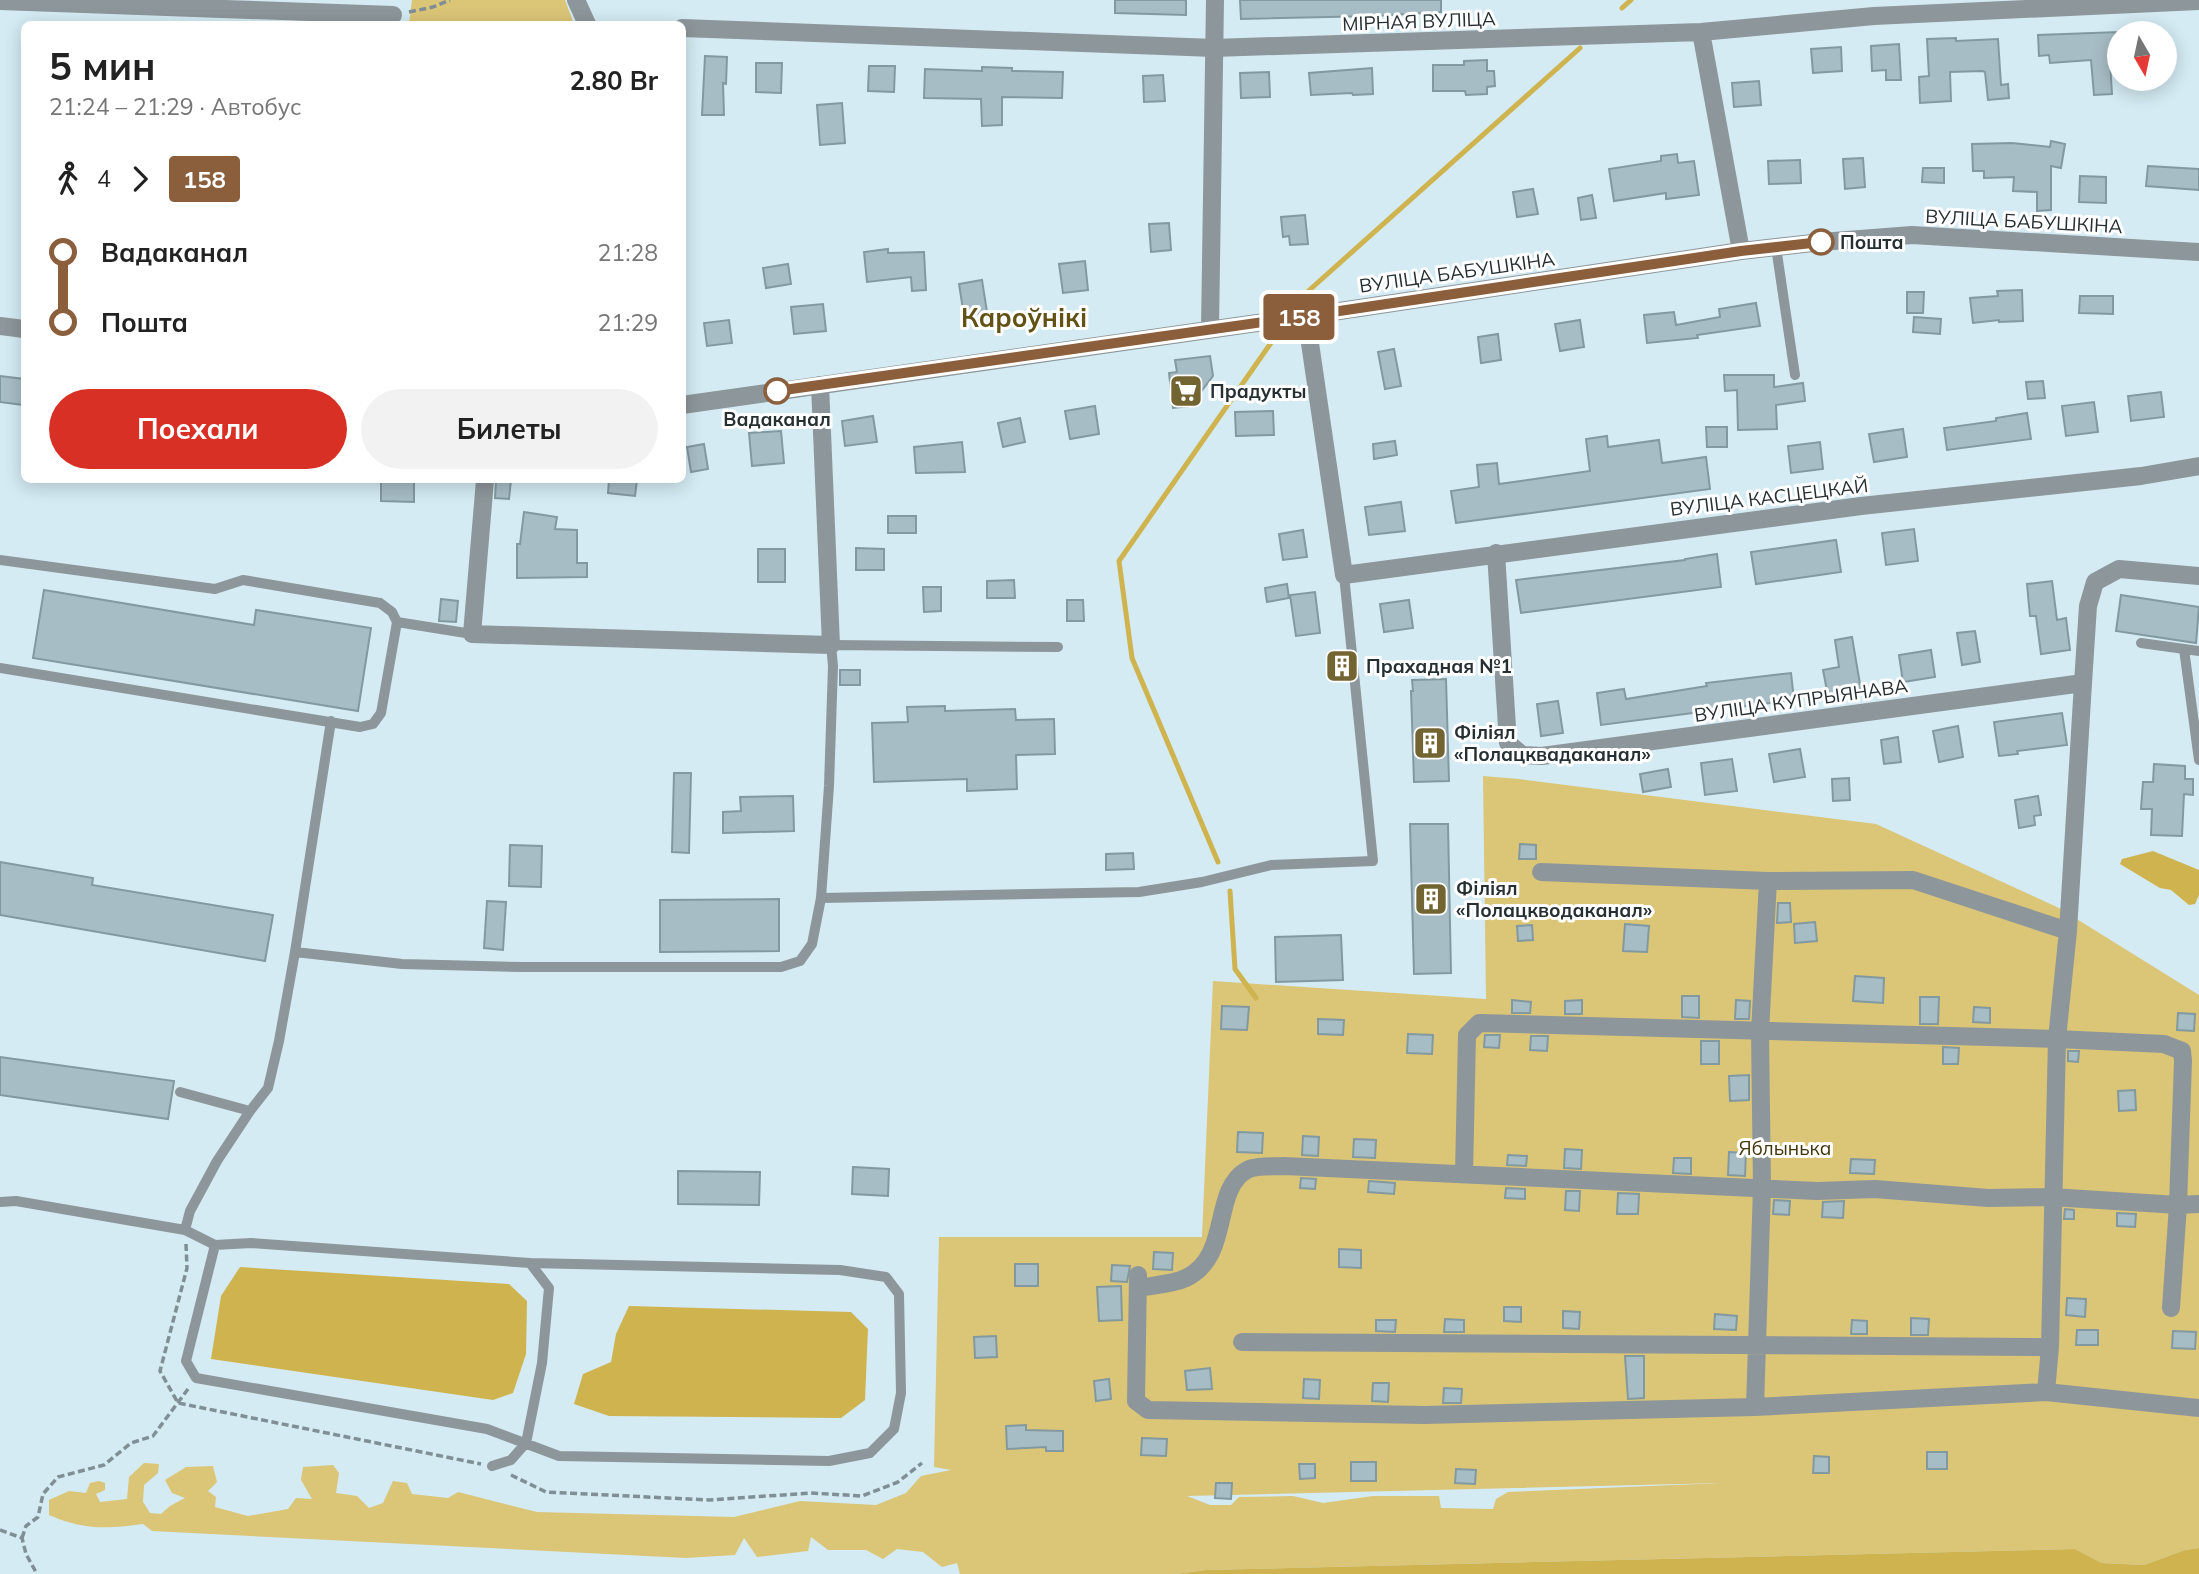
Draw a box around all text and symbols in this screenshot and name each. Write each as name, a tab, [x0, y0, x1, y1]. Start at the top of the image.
street label: МІРНАЯ ВУЛІЦА	[1342, 6, 1496, 36]
north arrow	[2107, 21, 2177, 91]
map controls	[2107, 21, 2177, 91]
text: 5 мин	[49, 42, 156, 90]
text: 2.80 Br	[569, 64, 658, 97]
text: 21:24 – 21:29 · Автобус	[49, 92, 302, 121]
icon: walk	[49, 160, 87, 198]
icon: forward	[121, 160, 159, 198]
text: 4	[97, 164, 111, 193]
text: 158	[183, 164, 226, 194]
street label: ВУЛІЦА БАБУШКІНА	[1925, 204, 2123, 238]
marker: Пошта	[1808, 229, 1834, 255]
place label: Пошта	[1840, 230, 1904, 254]
text: Вадаканал	[101, 236, 248, 269]
text: 21:28	[598, 238, 658, 267]
street label: ВУЛІЦА БАБУШКІНА	[1358, 246, 1556, 298]
line badge: 158	[1259, 294, 1339, 340]
district label: Кароўнікі	[961, 301, 1087, 334]
text: 158	[1277, 302, 1321, 332]
text: Пошта	[101, 306, 188, 339]
text: 21:29	[598, 308, 658, 337]
supermarket icon: Прадукты	[1167, 372, 1205, 410]
marker: Вадаканал	[764, 378, 790, 404]
place label: Прадукты	[1210, 379, 1306, 403]
button: Поехали	[49, 389, 347, 469]
button: Билеты	[361, 389, 658, 469]
place label: Вадаканал	[723, 407, 831, 431]
street label: ВУЛІЦА КАСЦЕЦКАЙ	[1669, 473, 1869, 521]
building icon: Прахадная №1	[1323, 647, 1361, 685]
place label: Прахадная №1	[1366, 654, 1512, 678]
street label: ВУЛІЦА КУПРЫЯНАВА	[1693, 673, 1909, 727]
place label: Філіял «Полацквадаканал»	[1454, 720, 1651, 766]
building icon: Філіял «Полацквадаканал»	[1411, 724, 1449, 762]
place label: Філіял «Полацкводаканал»	[1456, 876, 1652, 922]
building icon: Філіял «Полацкводаканал»	[1412, 880, 1450, 918]
park label: Яблынька	[1739, 1136, 1831, 1160]

